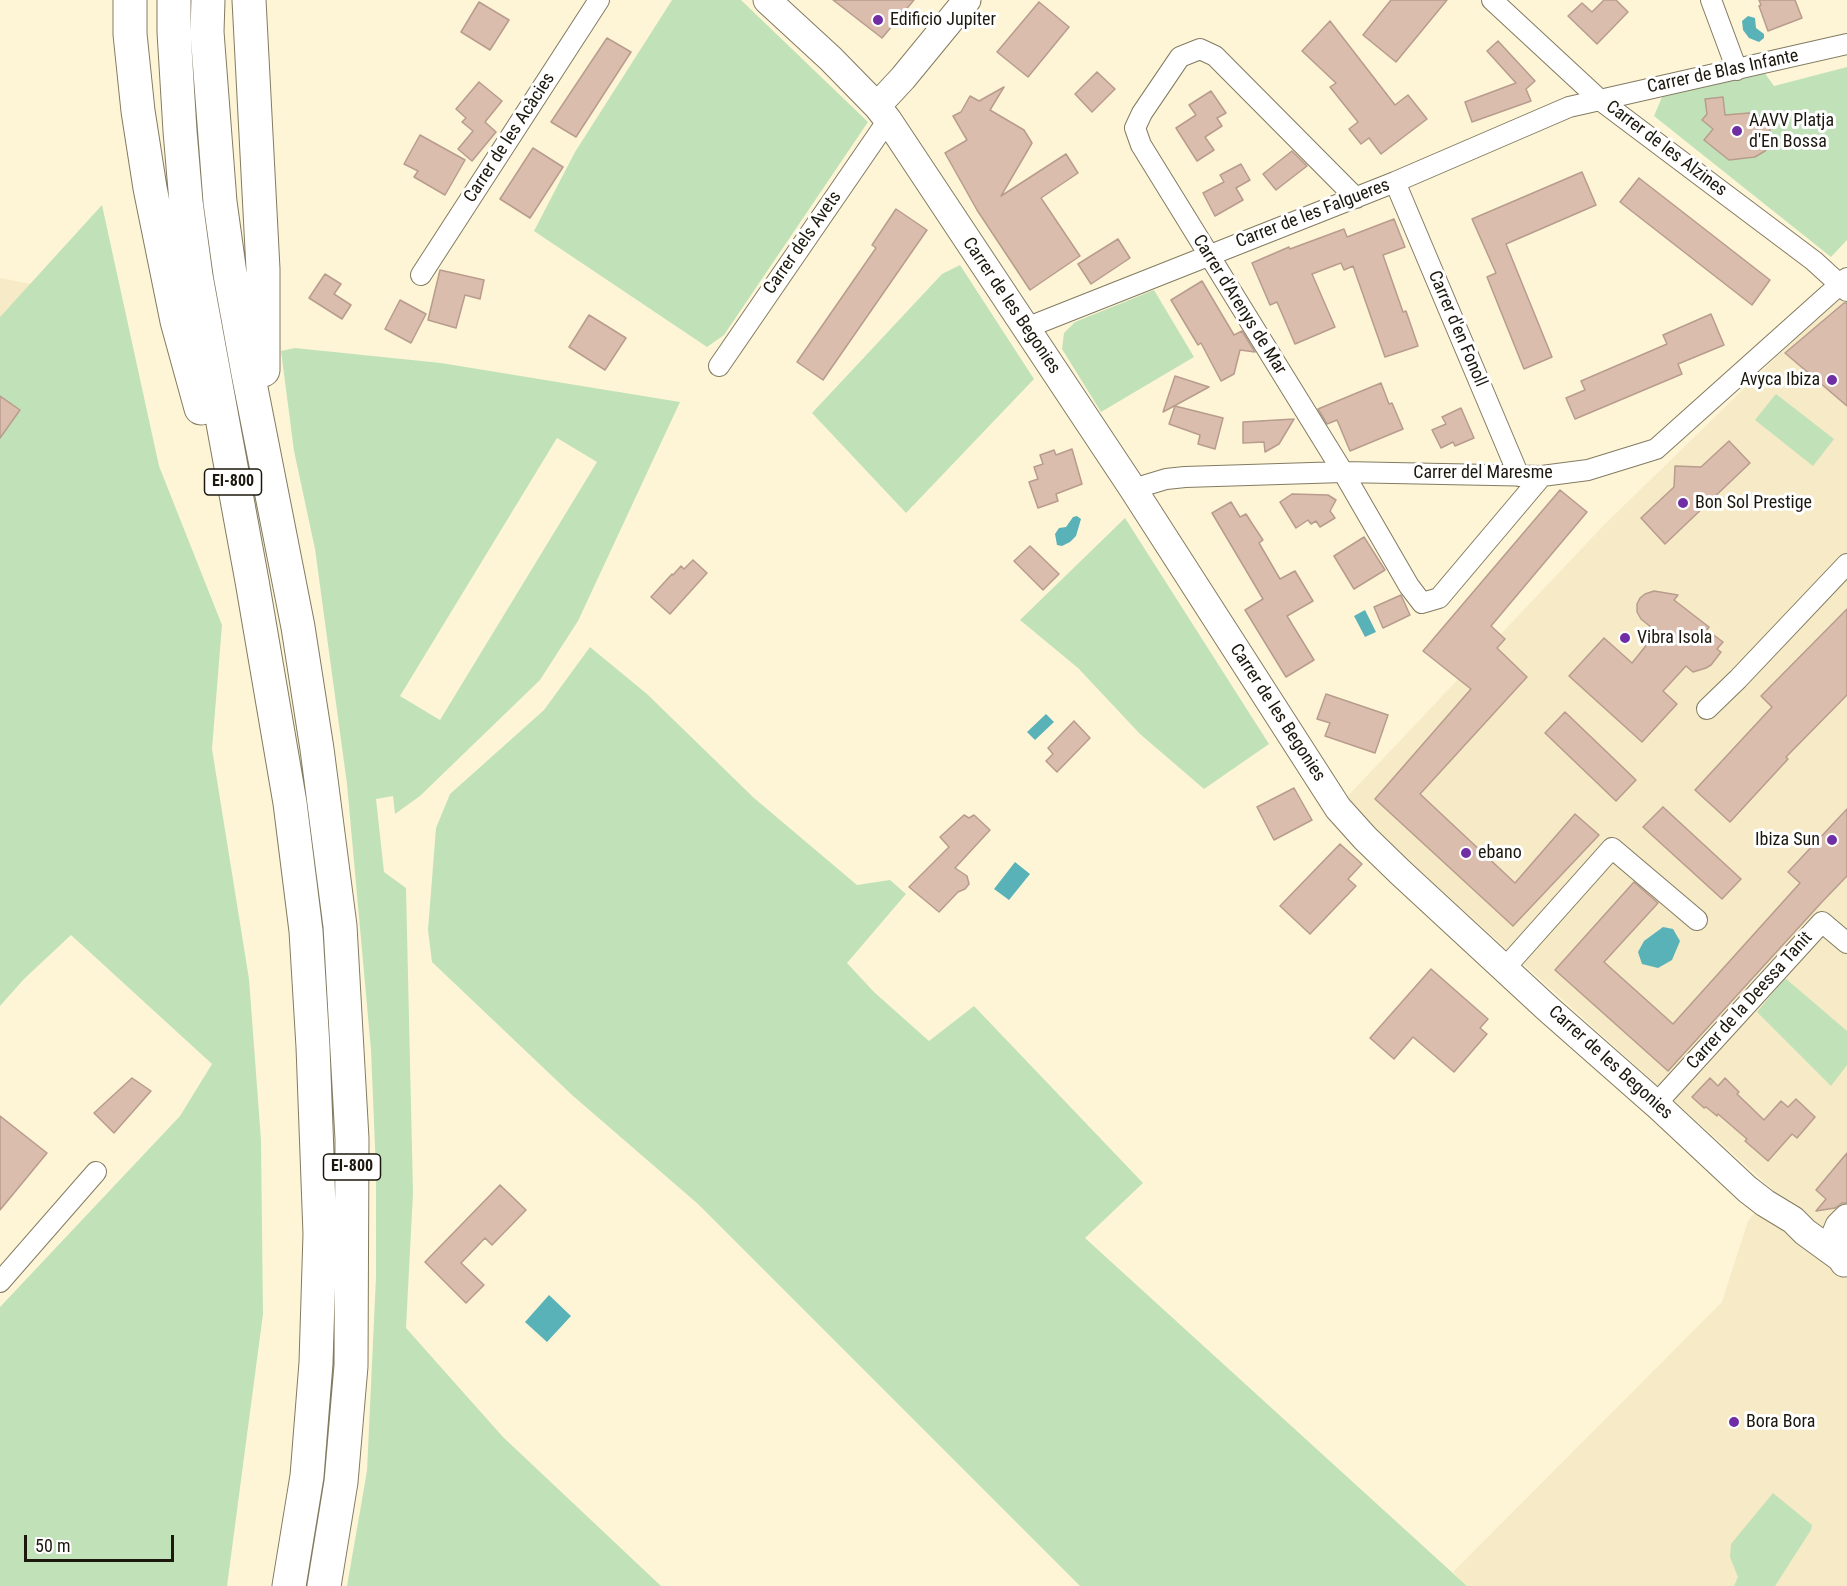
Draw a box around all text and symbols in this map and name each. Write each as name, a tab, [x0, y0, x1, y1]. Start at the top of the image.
place label: Edificio Jupiter	[890, 9, 996, 31]
marker: Edificio Jupiter	[871, 13, 885, 27]
street label: Carrer de Blas Infante	[1645, 45, 1801, 99]
street label: Carrer de les Acàcies	[460, 69, 560, 207]
street label: Carrer de les Alzines	[1601, 96, 1731, 202]
place label: AAVV Platja d'En Bossa	[1749, 110, 1834, 152]
marker: AAVV Platja d'En Bossa	[1730, 124, 1744, 138]
street label: Carrer de les Falgueres	[1233, 175, 1393, 253]
street label: Carrer dels Avets	[759, 187, 847, 299]
street label: Carrer d'Arenys de Mar	[1187, 231, 1291, 379]
street label: Carrer de les Begonies	[957, 234, 1065, 378]
street label: Carrer d'en Fonoll	[1423, 268, 1491, 390]
place label: Avyca Ibiza	[1740, 369, 1820, 391]
marker: Avyca Ibiza	[1825, 373, 1839, 387]
street label: Carrer del Maresme	[1413, 462, 1553, 484]
road number: EI-800	[204, 469, 262, 495]
place label: Bon Sol Prestige	[1695, 492, 1812, 514]
marker: Bon Sol Prestige	[1676, 496, 1690, 510]
place label: Vibra Isola	[1637, 627, 1712, 649]
marker: Vibra Isola	[1618, 631, 1632, 645]
street label: Carrer de les Begonies	[1224, 640, 1330, 786]
place label: Ibiza Sun	[1755, 829, 1820, 851]
marker: Ibiza Sun	[1825, 833, 1839, 847]
place label: ebano	[1478, 842, 1522, 864]
marker: ebano	[1459, 846, 1473, 860]
street label: Carrer de la Deessa Tanit	[1683, 928, 1817, 1074]
street label: Carrer de les Begonies	[1543, 1002, 1677, 1124]
road number: EI-800	[324, 1154, 380, 1180]
place label: Bora Bora	[1746, 1411, 1815, 1433]
marker: Bora Bora	[1727, 1415, 1741, 1429]
scale bar	[27, 1523, 177, 1561]
text: 50 m	[35, 1535, 70, 1556]

